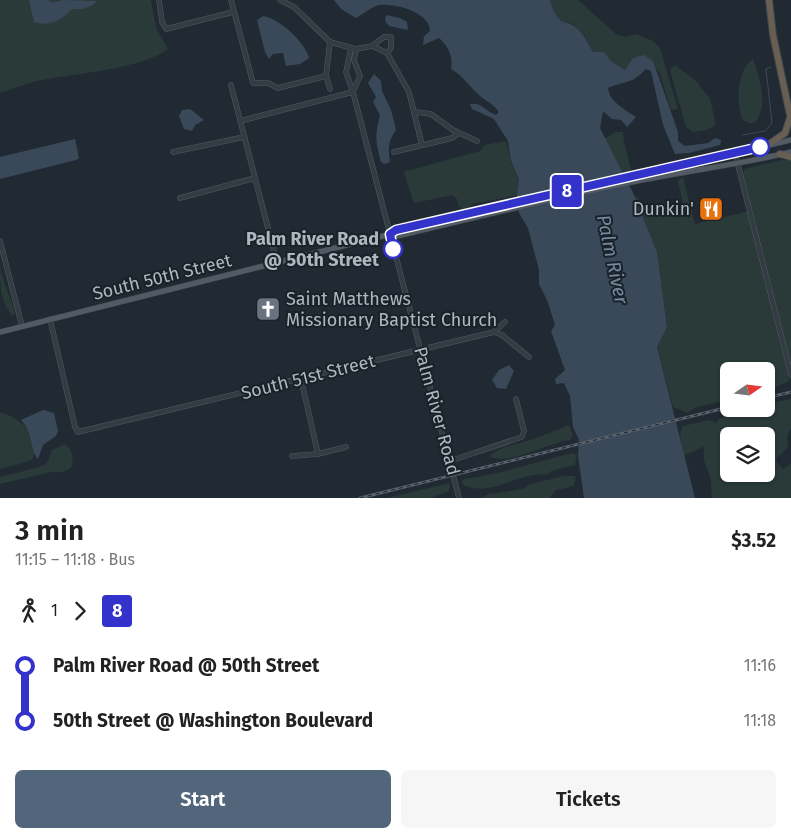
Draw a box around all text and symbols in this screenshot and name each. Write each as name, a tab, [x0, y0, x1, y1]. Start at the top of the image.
unlabelled marker	[750, 137, 770, 157]
line badge: 8	[551, 175, 583, 207]
text: 8	[562, 180, 572, 202]
restaurant icon: Dunkin'	[698, 196, 724, 222]
place label: Dunkin'	[633, 198, 694, 220]
water label: Palm River	[592, 212, 633, 307]
place label: Palm River Road @ 50th Street	[246, 228, 380, 271]
marker: Palm River Road @ 50th Street	[383, 239, 403, 259]
street label: South 50th Street	[90, 249, 234, 305]
place label: Saint Matthews Missionary Baptist Church	[286, 288, 497, 331]
church icon: Saint Matthews Missionary Baptist Church	[255, 296, 281, 322]
street label: Palm River Road	[409, 344, 465, 478]
street label: South 51st Street	[239, 350, 378, 404]
north arrow	[720, 362, 775, 418]
map controls	[720, 362, 775, 482]
button: layers	[720, 427, 775, 482]
text: 3 min	[15, 514, 84, 547]
text: $3.52	[731, 529, 776, 552]
text: 11:15 – 11:18 · Bus	[15, 550, 135, 569]
icon: walk	[15, 597, 43, 625]
icon: forward	[66, 597, 94, 625]
text: 8	[112, 600, 122, 622]
text: 1	[51, 601, 58, 620]
text: Palm River Road @ 50th Street	[53, 654, 319, 677]
text: 11:16	[744, 656, 776, 675]
text: 50th Street @ Washington Boulevard	[53, 709, 373, 732]
text: 11:18	[743, 711, 776, 730]
button: Start	[15, 770, 391, 828]
button: Tickets	[401, 770, 776, 828]

